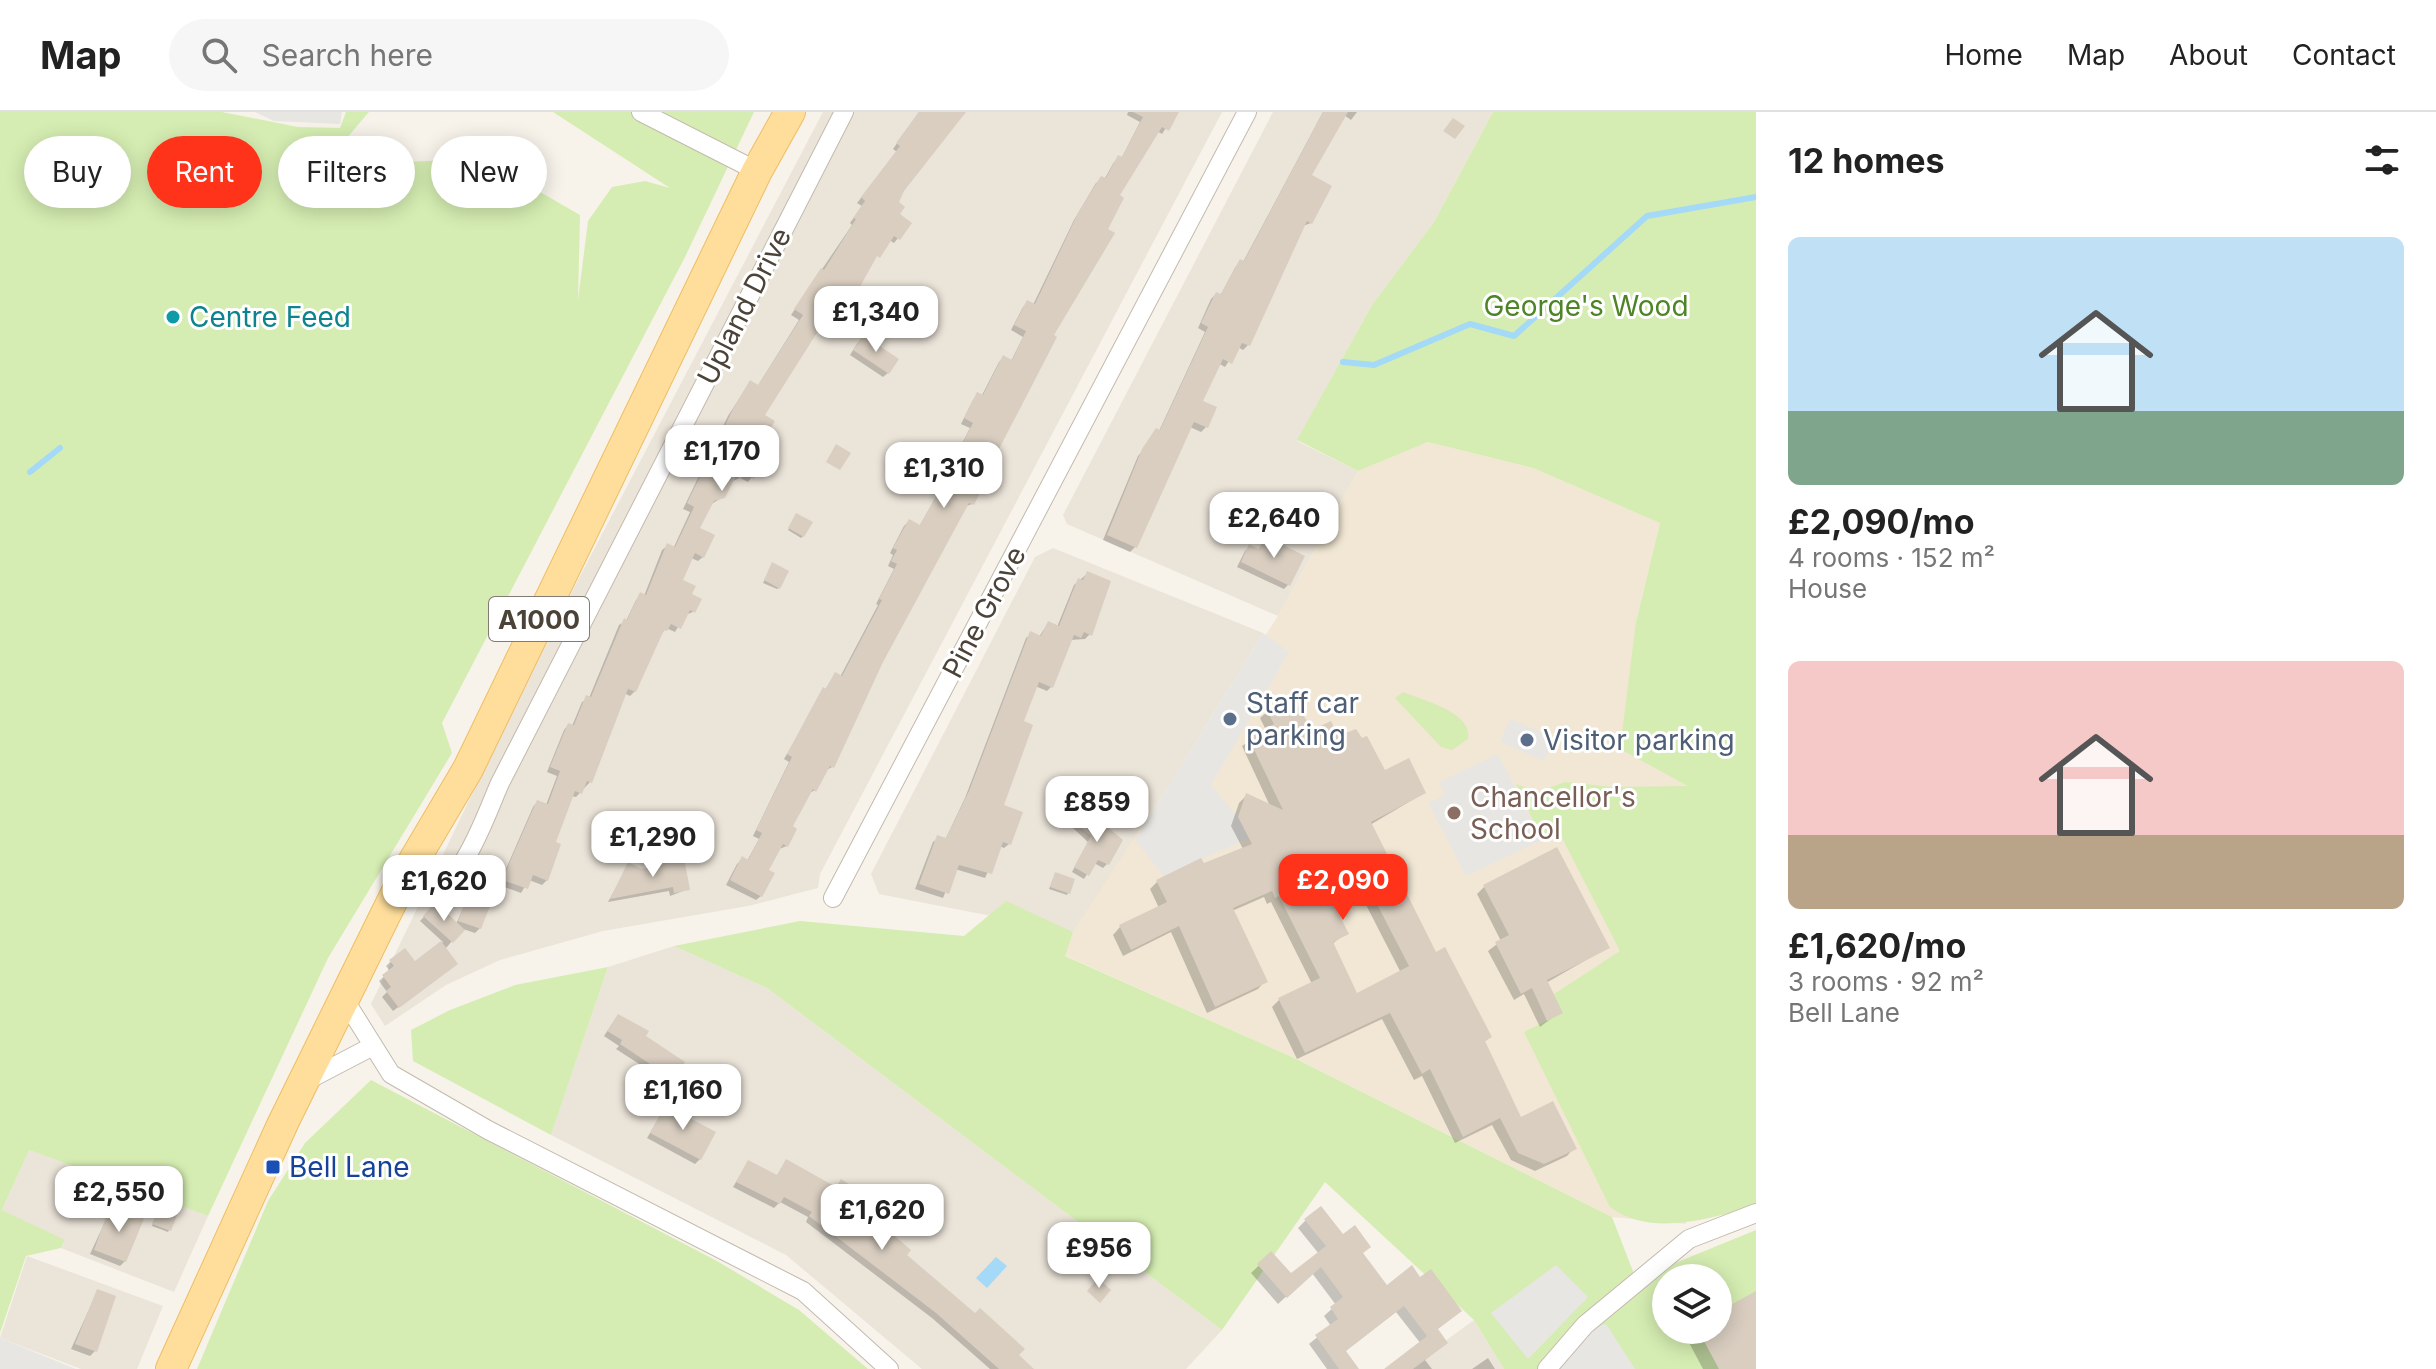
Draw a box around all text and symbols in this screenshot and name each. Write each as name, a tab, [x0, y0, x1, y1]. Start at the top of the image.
search box	[169, 19, 729, 91]
text: Map	[40, 32, 121, 78]
icon: search	[197, 33, 241, 77]
text: Search here	[261, 37, 433, 73]
text: Home	[1944, 38, 2023, 72]
text: Map	[2067, 38, 2125, 72]
text: About	[2169, 38, 2248, 72]
text: Contact	[2292, 38, 2396, 72]
chip: Buy	[24, 136, 131, 208]
chip: Rent	[147, 136, 262, 208]
chip: Filters	[278, 136, 415, 208]
chip: New	[431, 136, 547, 208]
icon: filters	[2360, 138, 2404, 182]
text: 12 homes	[1788, 140, 1944, 181]
street label: Upland Drive	[690, 222, 798, 390]
pin: £1,340	[811, 286, 941, 354]
park label: George's Wood	[1483, 289, 1689, 323]
icon: home	[2024, 289, 2168, 433]
text: £1,340	[832, 296, 920, 327]
place label: Centre Feed	[189, 300, 351, 334]
marker: Centre Feed	[164, 308, 182, 326]
pin: £1,170	[657, 425, 787, 493]
text: £1,170	[683, 435, 761, 466]
pin: £1,310	[879, 442, 1009, 510]
text: £1,310	[903, 452, 985, 483]
pin: £2,640	[1209, 492, 1339, 560]
text: £2,090/mo	[1788, 501, 1975, 542]
text: £2,640	[1228, 502, 1320, 533]
street label: Pine Grove	[935, 540, 1033, 684]
text: 4 rooms · 152 m²	[1788, 542, 1995, 573]
text: House	[1788, 573, 1867, 604]
road number: A1000	[489, 597, 589, 641]
place label: Staff car parking	[1246, 686, 1359, 752]
marker: Staff car parking	[1221, 710, 1239, 728]
icon: home	[2024, 713, 2168, 857]
place label: Visitor parking	[1543, 723, 1735, 757]
marker: Visitor parking	[1518, 731, 1536, 749]
pin: £859	[1050, 776, 1144, 844]
place label: Chancellor's School	[1470, 780, 1636, 846]
text: £859	[1063, 786, 1131, 817]
marker: Chancellor's School	[1445, 804, 1463, 822]
pin: £1,290	[588, 811, 718, 879]
text: £1,290	[609, 821, 697, 852]
pin: £2,090	[1278, 854, 1408, 922]
pin: £1,620	[379, 855, 509, 923]
text: £2,090	[1297, 864, 1389, 895]
text: £1,620	[401, 865, 487, 896]
text: £1,620/mo	[1788, 925, 1966, 966]
text: 3 rooms · 92 m²	[1788, 966, 1984, 997]
text: Bell Lane	[1788, 997, 1900, 1028]
pin: £1,160	[618, 1064, 748, 1132]
text: £1,160	[643, 1074, 723, 1105]
place label: Bell Lane	[289, 1150, 410, 1184]
marker: Bell Lane	[264, 1158, 282, 1176]
pin: £2,550	[54, 1166, 184, 1234]
text: £2,550	[73, 1176, 165, 1207]
pin: £1,620	[817, 1184, 947, 1252]
text: £1,620	[839, 1194, 925, 1225]
pin: £956	[1052, 1222, 1146, 1290]
text: £956	[1066, 1232, 1133, 1263]
map controls	[1652, 1264, 1732, 1344]
button: layers	[1652, 1264, 1732, 1344]

